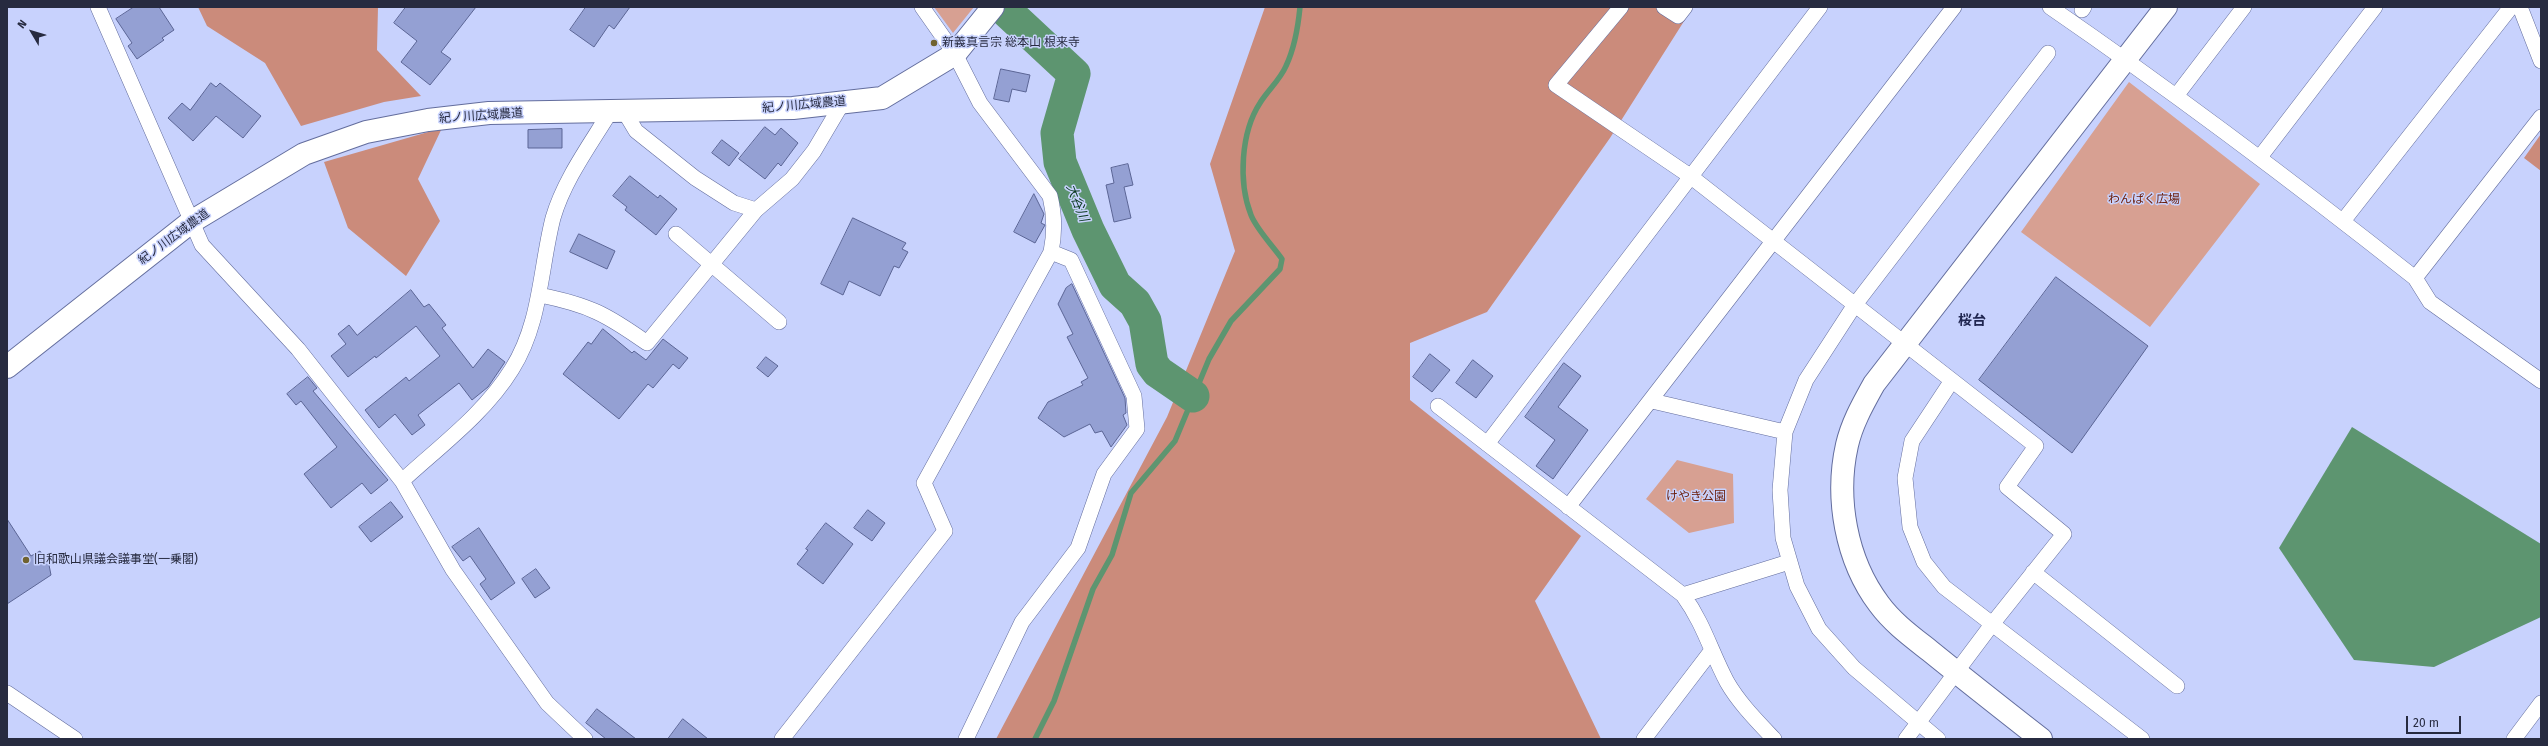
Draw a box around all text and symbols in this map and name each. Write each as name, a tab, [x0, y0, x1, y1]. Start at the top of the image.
north arrow	[12, 12, 52, 52]
text: N	[15, 17, 30, 31]
place label: 新義真言宗 総本山 根来寺	[942, 36, 1080, 50]
marker: 新義真言宗 総本山 根来寺	[929, 38, 939, 48]
street label: 紀ノ川広域農道	[762, 94, 846, 116]
street label: 紀ノ川広域農道	[439, 106, 523, 126]
water label: 大谷川	[1062, 182, 1092, 224]
park label: わんぱく広場	[2108, 193, 2180, 207]
street label: 紀ノ川広域農道	[136, 206, 212, 268]
district label: 桜台	[1958, 313, 1986, 329]
park label: けやき公園	[1666, 490, 1726, 504]
place label: 旧和歌山県議会議事堂(一乗閣)	[34, 553, 198, 567]
marker: 旧和歌山県議会議事堂(一乗閣)	[21, 555, 31, 565]
scale bar	[2408, 708, 2463, 734]
text: 20 m	[2413, 716, 2439, 730]

